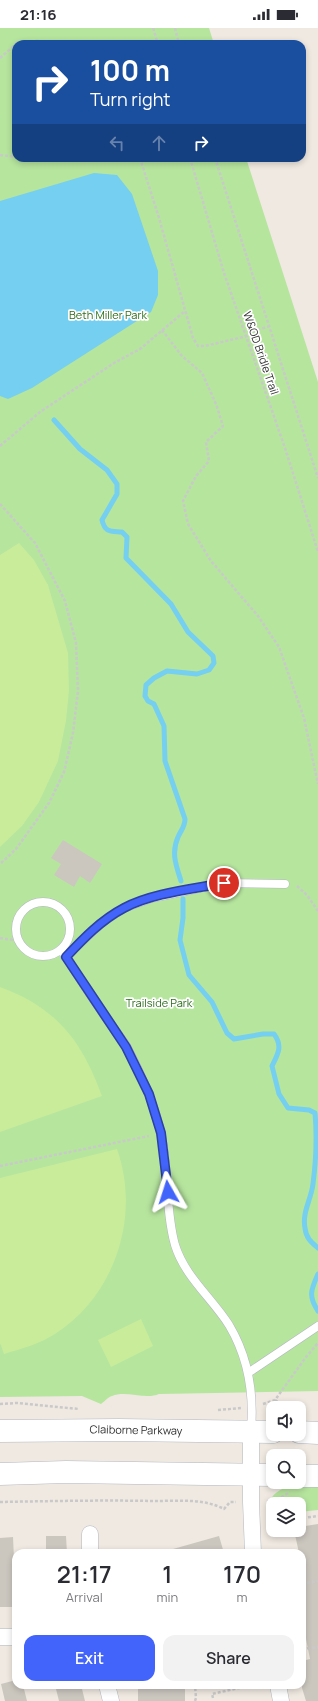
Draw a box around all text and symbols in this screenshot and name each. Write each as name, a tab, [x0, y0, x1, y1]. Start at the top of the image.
text: 21:16	[20, 4, 57, 25]
text: 100 m	[90, 51, 170, 89]
icon: right	[24, 56, 76, 108]
text: Turn right	[90, 87, 171, 111]
icon: left	[106, 132, 128, 154]
icon: ahead	[148, 132, 170, 154]
icon: right	[190, 132, 212, 154]
park label: Beth Miller Park	[69, 307, 147, 322]
street label: W&OD Bridle Trail	[240, 309, 283, 396]
pin	[207, 866, 241, 900]
icon: arrive	[213, 872, 235, 894]
park label: Trailside Park	[126, 995, 193, 1010]
position arrow	[147, 1171, 189, 1213]
map controls	[266, 1401, 306, 1537]
button: sound	[266, 1401, 306, 1441]
street label: Claiborne Parkway	[89, 1421, 183, 1438]
button: search	[266, 1449, 306, 1489]
button: layers	[266, 1497, 306, 1537]
text: 21:17	[57, 1557, 112, 1590]
text: 1	[162, 1557, 172, 1590]
text: 170	[223, 1557, 261, 1590]
text: Arrival	[66, 1588, 103, 1606]
text: min	[156, 1588, 178, 1606]
text: m	[237, 1588, 248, 1606]
button: Exit	[24, 1635, 155, 1681]
button: Share	[163, 1635, 294, 1681]

